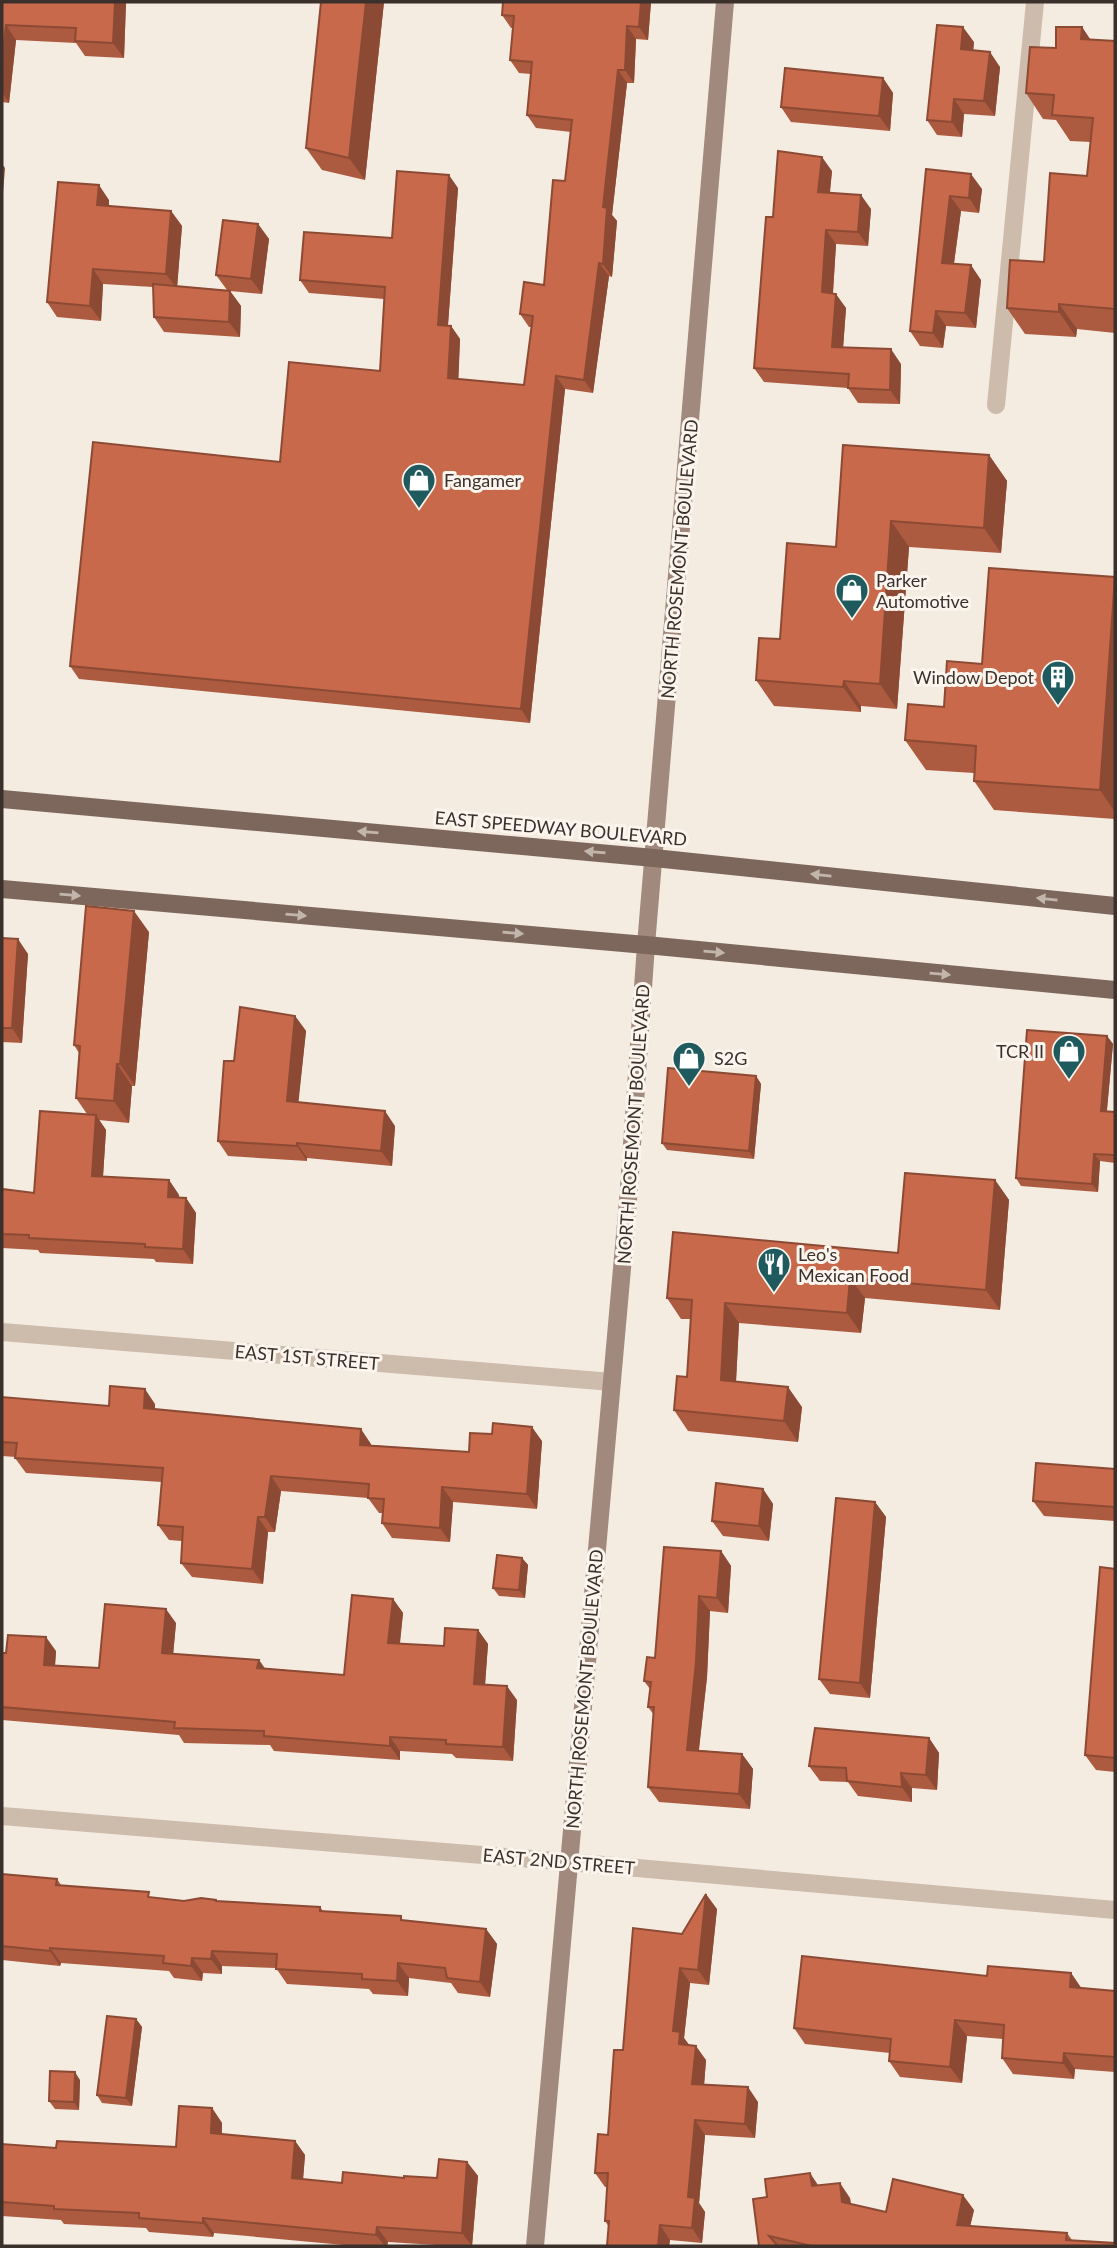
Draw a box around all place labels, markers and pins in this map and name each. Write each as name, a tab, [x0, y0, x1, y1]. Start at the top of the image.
shop icon: Fangamer	[400, 461, 438, 510]
place label: Fangamer	[444, 469, 522, 491]
place label: Parker Automotive	[876, 569, 969, 612]
shop icon: Parker Automotive	[833, 571, 871, 620]
building icon: Window Depot	[1039, 658, 1077, 707]
place label: Window Depot	[913, 666, 1035, 688]
shop icon: TCR II	[1050, 1032, 1088, 1081]
shop icon: S2G	[670, 1039, 708, 1088]
place label: TCR II	[996, 1040, 1044, 1062]
place label: S2G	[714, 1047, 747, 1069]
place label: Leo's Mexican Food	[798, 1243, 909, 1286]
restaurant icon: Leo's Mexican Food	[755, 1245, 793, 1294]

